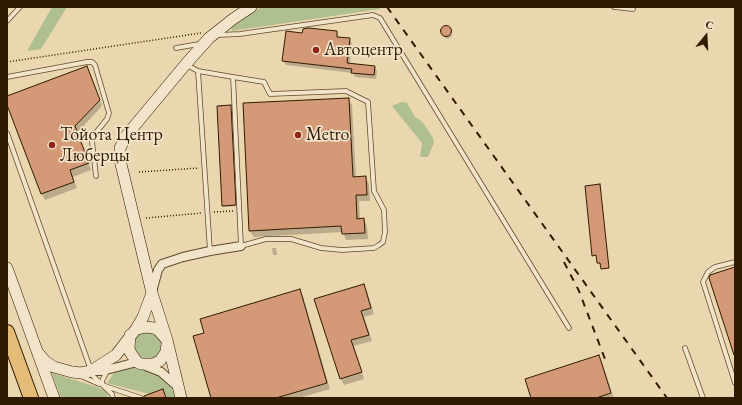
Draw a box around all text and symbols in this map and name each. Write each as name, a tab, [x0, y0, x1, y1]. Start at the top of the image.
north arrow	[686, 16, 726, 56]
text: С	[704, 17, 716, 32]
place label: Автоцентр	[324, 39, 403, 61]
marker: Автоцентр	[311, 45, 321, 55]
place label: Тойота Центр Люберцы	[60, 124, 163, 166]
place label: Metro	[306, 124, 349, 146]
marker: Metro	[293, 130, 303, 140]
marker: Тойота Центр Люберцы	[47, 140, 57, 150]

